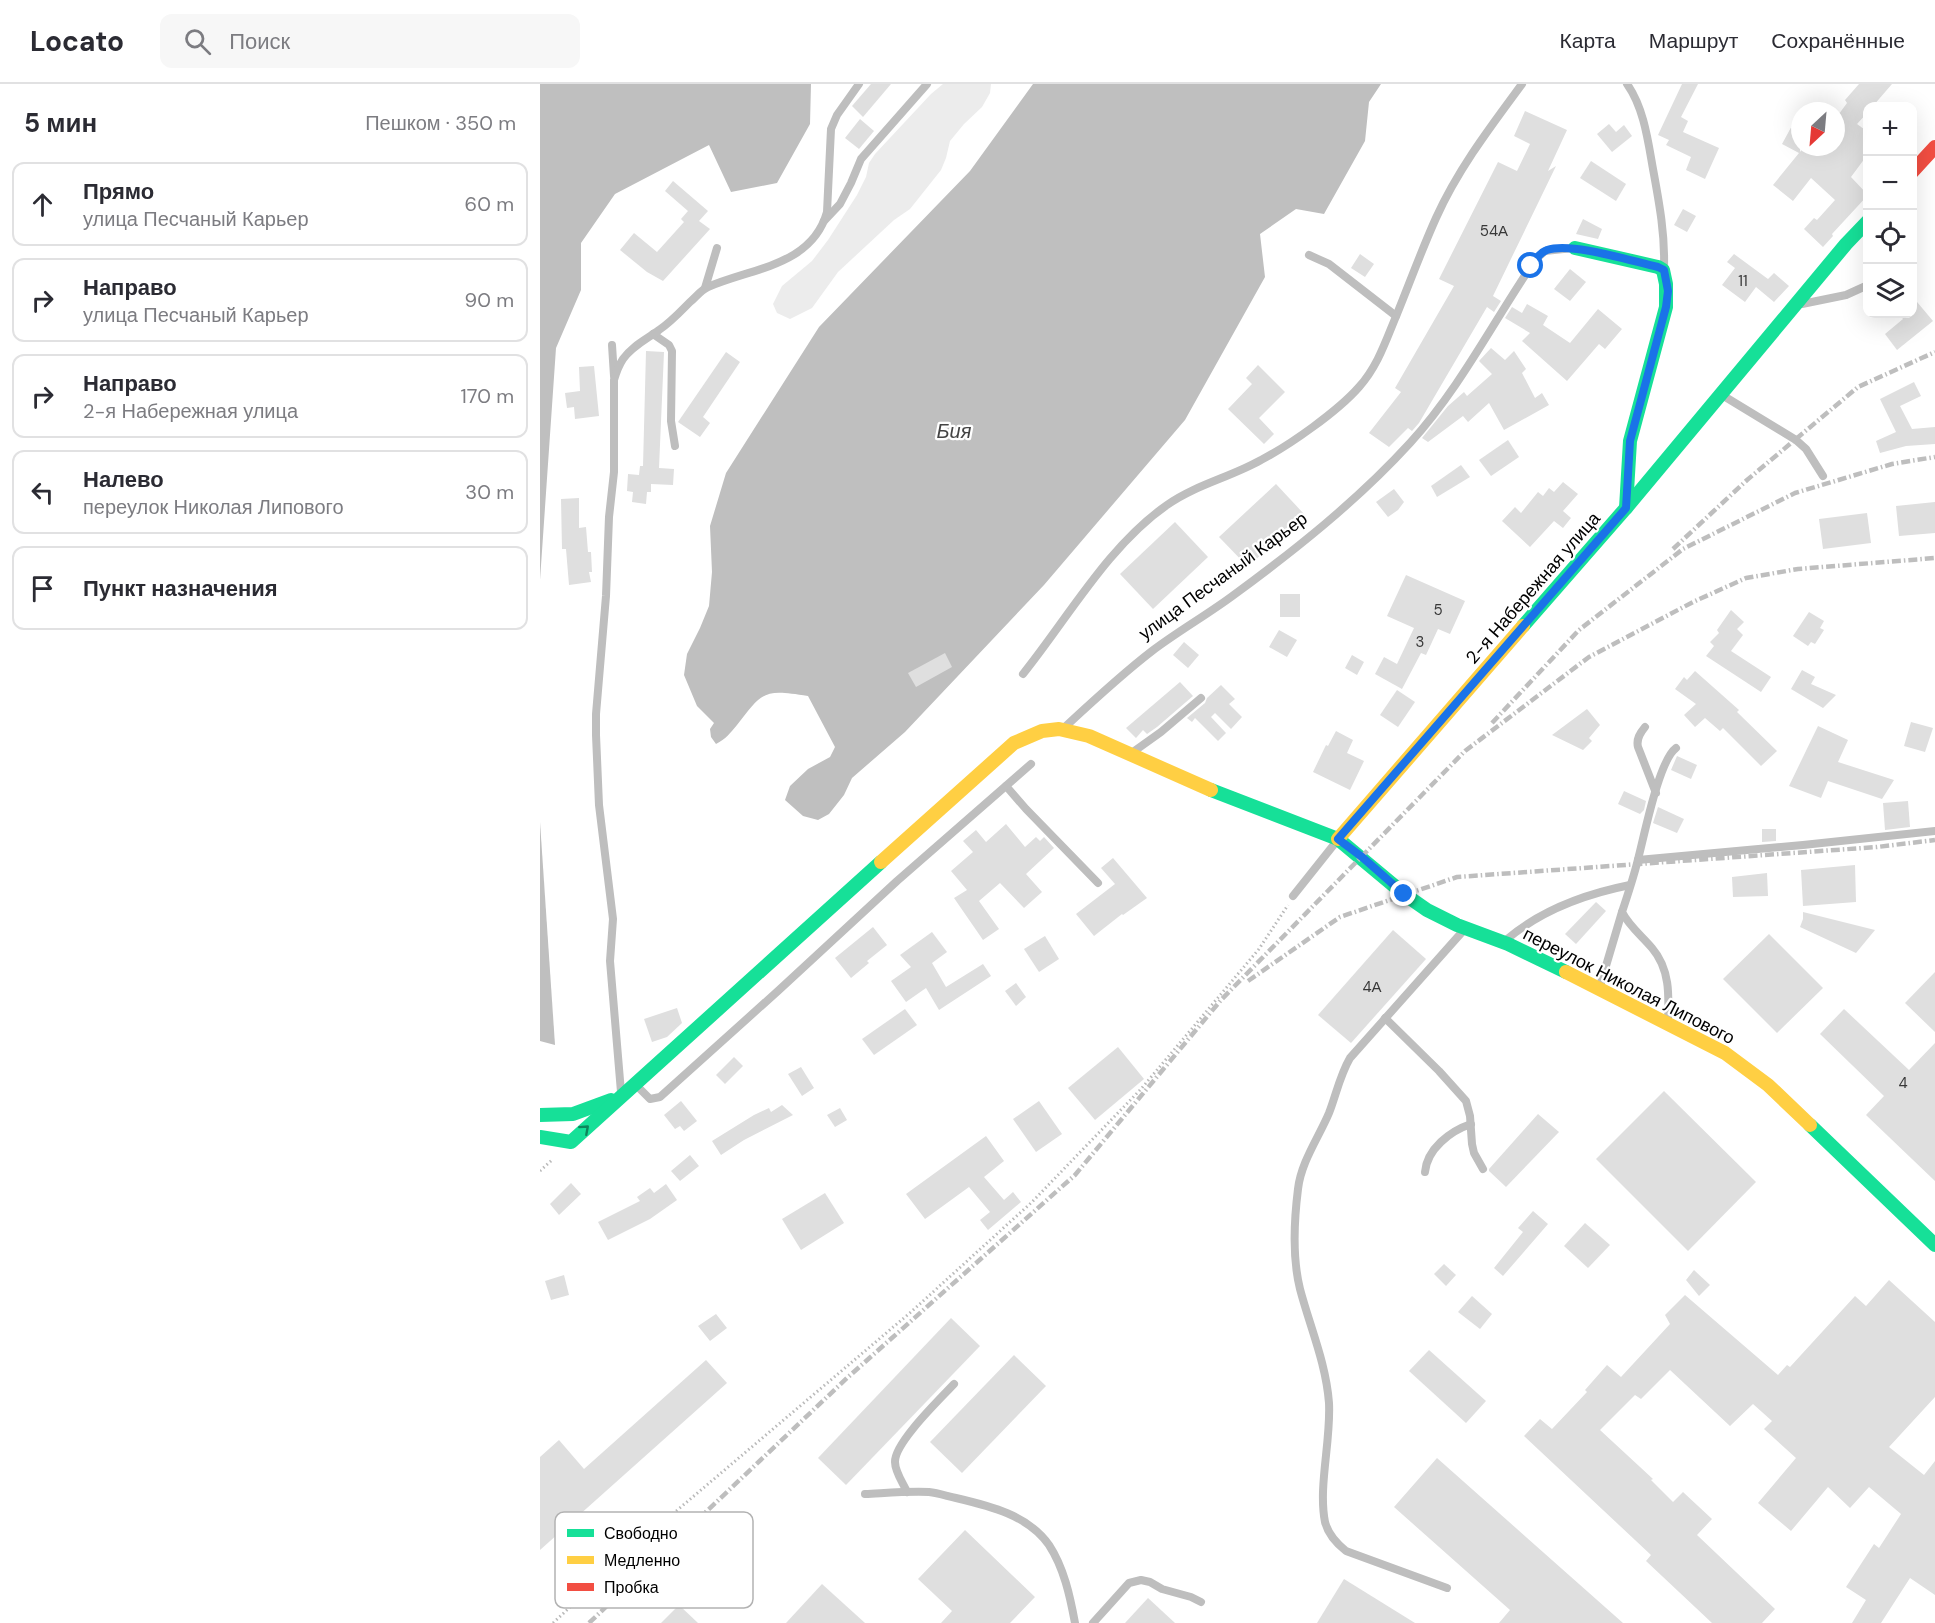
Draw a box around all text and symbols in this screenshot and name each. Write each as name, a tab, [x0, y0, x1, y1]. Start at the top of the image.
search box	[160, 14, 580, 68]
text: Locato	[30, 23, 124, 60]
icon: search	[181, 25, 214, 58]
text: Поиск	[229, 27, 290, 56]
text: Карта	[1560, 27, 1616, 55]
text: Маршрут	[1649, 27, 1738, 55]
text: Сохранённые	[1771, 27, 1905, 55]
north arrow	[1791, 102, 1845, 156]
map controls	[1863, 102, 1917, 318]
button: +	[1863, 102, 1917, 156]
text: 5 мин	[24, 106, 97, 140]
text: Пешком · 350 m	[365, 110, 516, 136]
button: −	[1863, 156, 1917, 210]
text: Прямо	[83, 177, 154, 206]
icon: ahead	[26, 188, 59, 221]
text: 60 m	[465, 191, 514, 217]
text: улица Песчаный Карьер	[83, 206, 309, 232]
button: locate	[1863, 210, 1917, 264]
house number: 54А	[1480, 221, 1508, 241]
route start	[1517, 252, 1543, 278]
button: layers	[1863, 264, 1917, 318]
house number: 11	[1738, 271, 1748, 291]
text: Направо	[83, 273, 177, 302]
icon: right	[26, 284, 59, 317]
text: 90 m	[465, 287, 514, 313]
text: улица Песчаный Карьер	[83, 302, 309, 328]
text: Направо	[83, 369, 177, 398]
icon: right	[26, 380, 59, 413]
text: 170 m	[461, 383, 514, 409]
text: 2-я Набережная улица	[83, 398, 298, 424]
water label: Бия	[937, 418, 972, 444]
text: Налево	[83, 465, 164, 494]
icon: left	[26, 476, 59, 509]
text: 30 m	[465, 479, 514, 505]
text: переулок Николая Липового	[83, 494, 344, 520]
street label: 2-я Набережная улица	[1460, 506, 1606, 669]
street label: улица Песчаный Карьер	[1134, 507, 1312, 645]
icon: arrive	[26, 572, 59, 605]
text: Пункт назначения	[83, 574, 278, 603]
house number: 5	[1433, 600, 1443, 620]
house number: 3	[1416, 632, 1424, 652]
route end	[1390, 880, 1416, 906]
street label: переулок Николая Липового	[1519, 922, 1739, 1050]
house number: 4А	[1362, 977, 1382, 997]
house number: 4	[1898, 1073, 1908, 1093]
one-way arrow	[578, 1125, 588, 1136]
legend	[555, 1512, 753, 1608]
text: Свободно	[604, 1523, 678, 1544]
text: Медленно	[604, 1550, 680, 1571]
text: Пробка	[604, 1577, 659, 1598]

